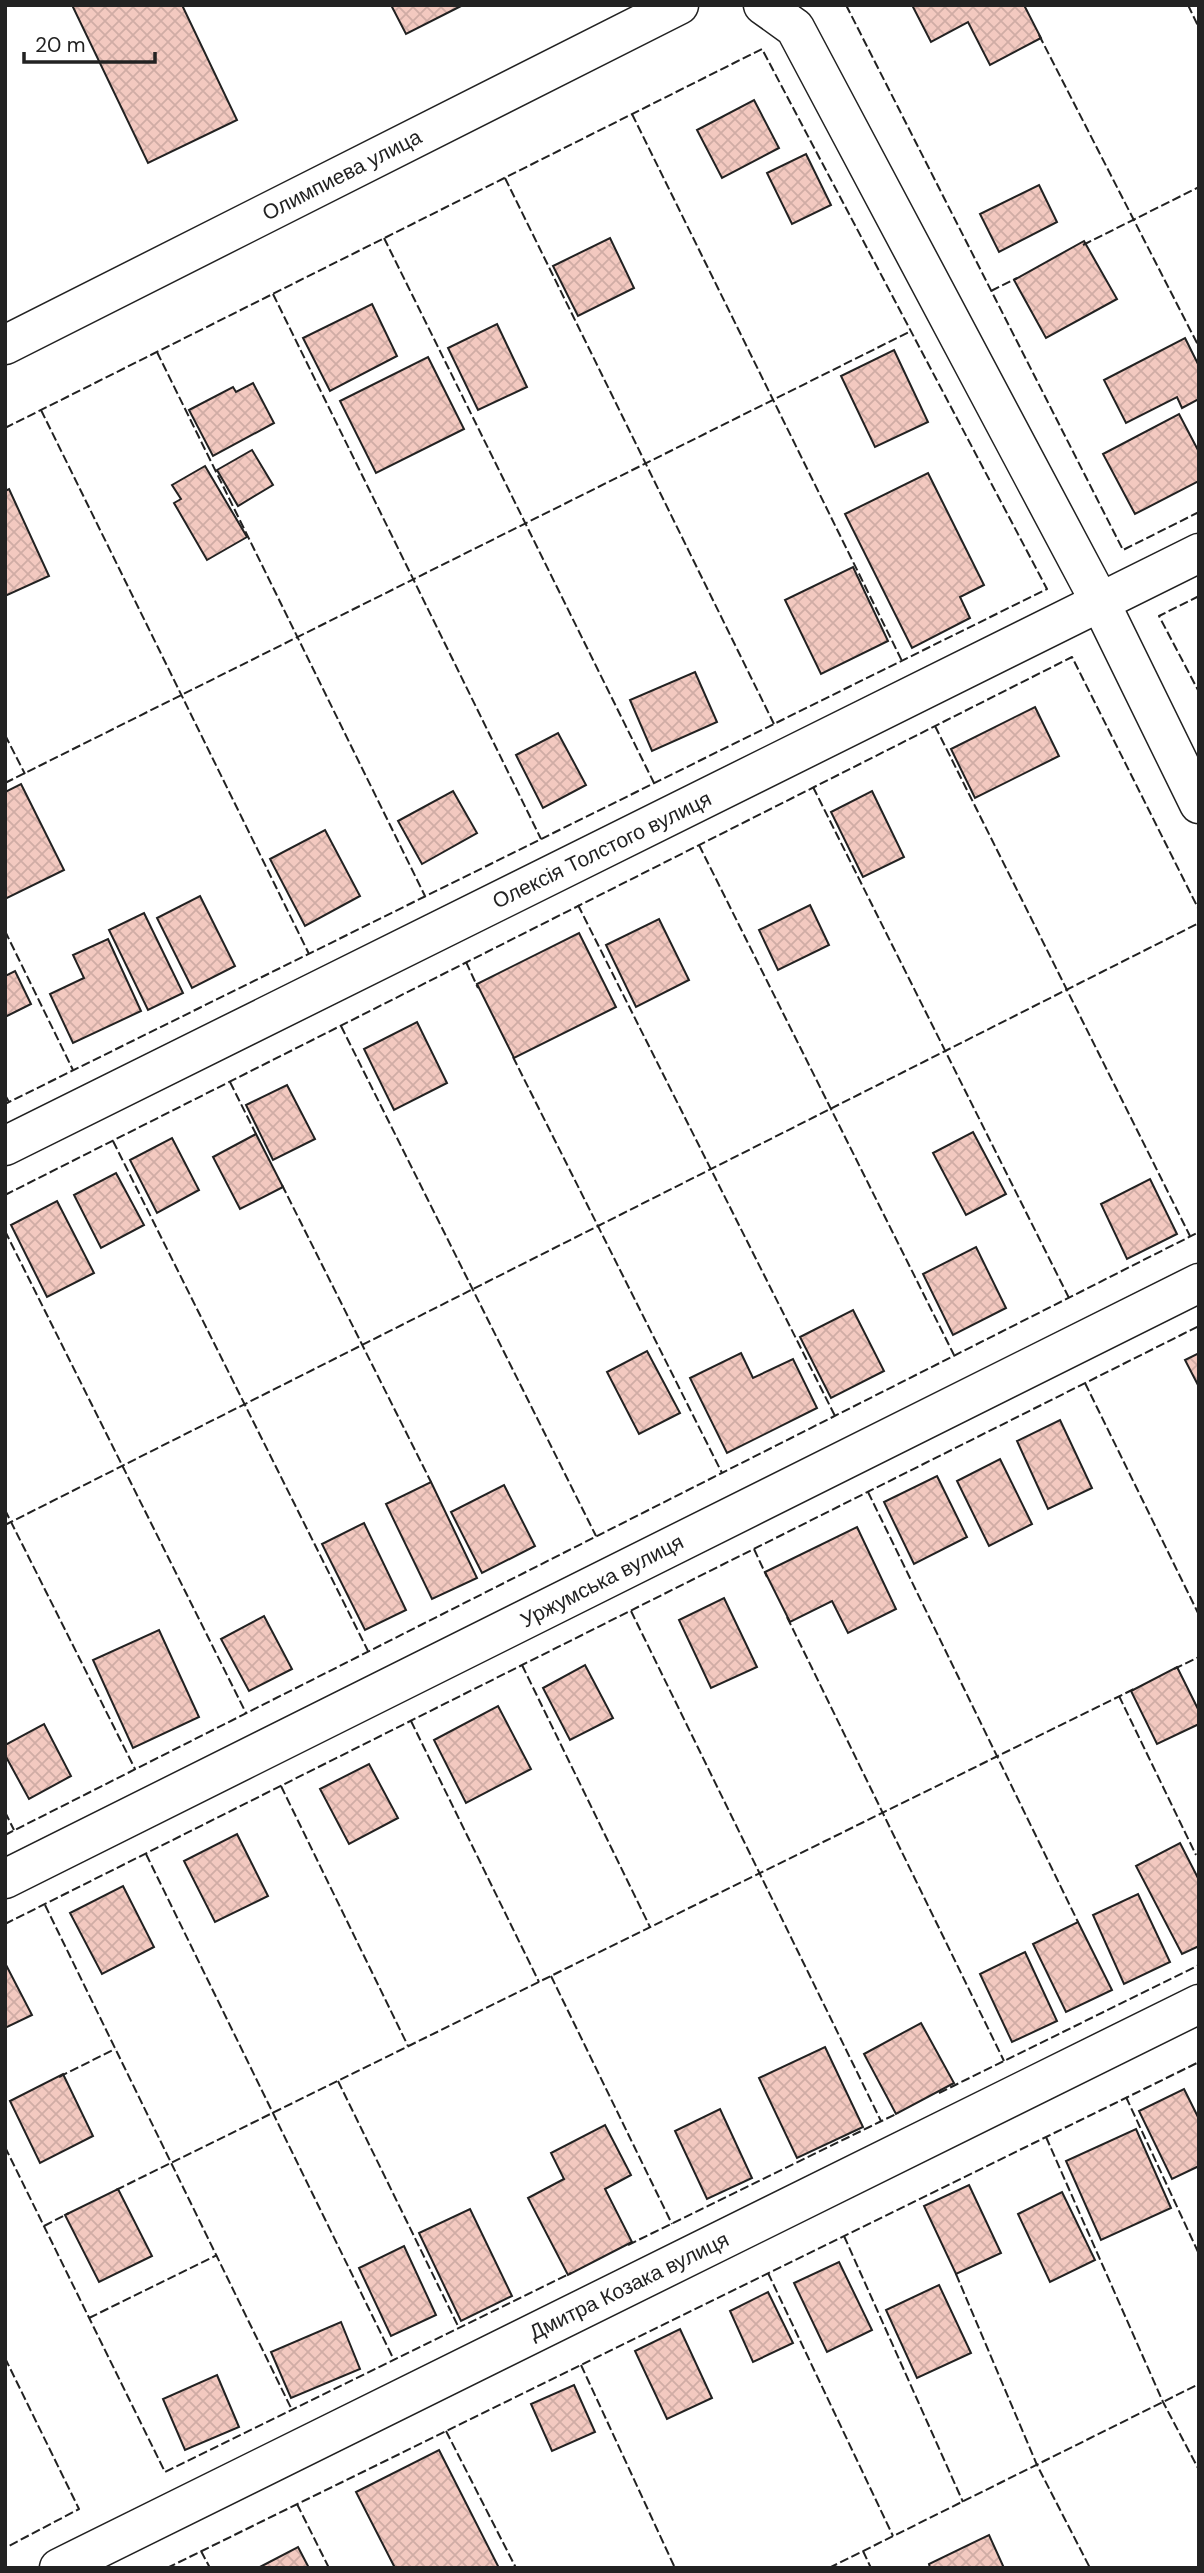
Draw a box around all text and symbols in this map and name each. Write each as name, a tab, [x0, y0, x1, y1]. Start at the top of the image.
scale bar	[24, 21, 156, 65]
text: 20 m	[35, 31, 86, 59]
street label: Олимпиева улица	[258, 123, 427, 227]
street label: Олексія Толстого вулиця	[488, 785, 716, 915]
street label: Уржумська вулиця	[516, 1528, 688, 1634]
street label: Дмитра Козака вулиця	[524, 2225, 734, 2347]

